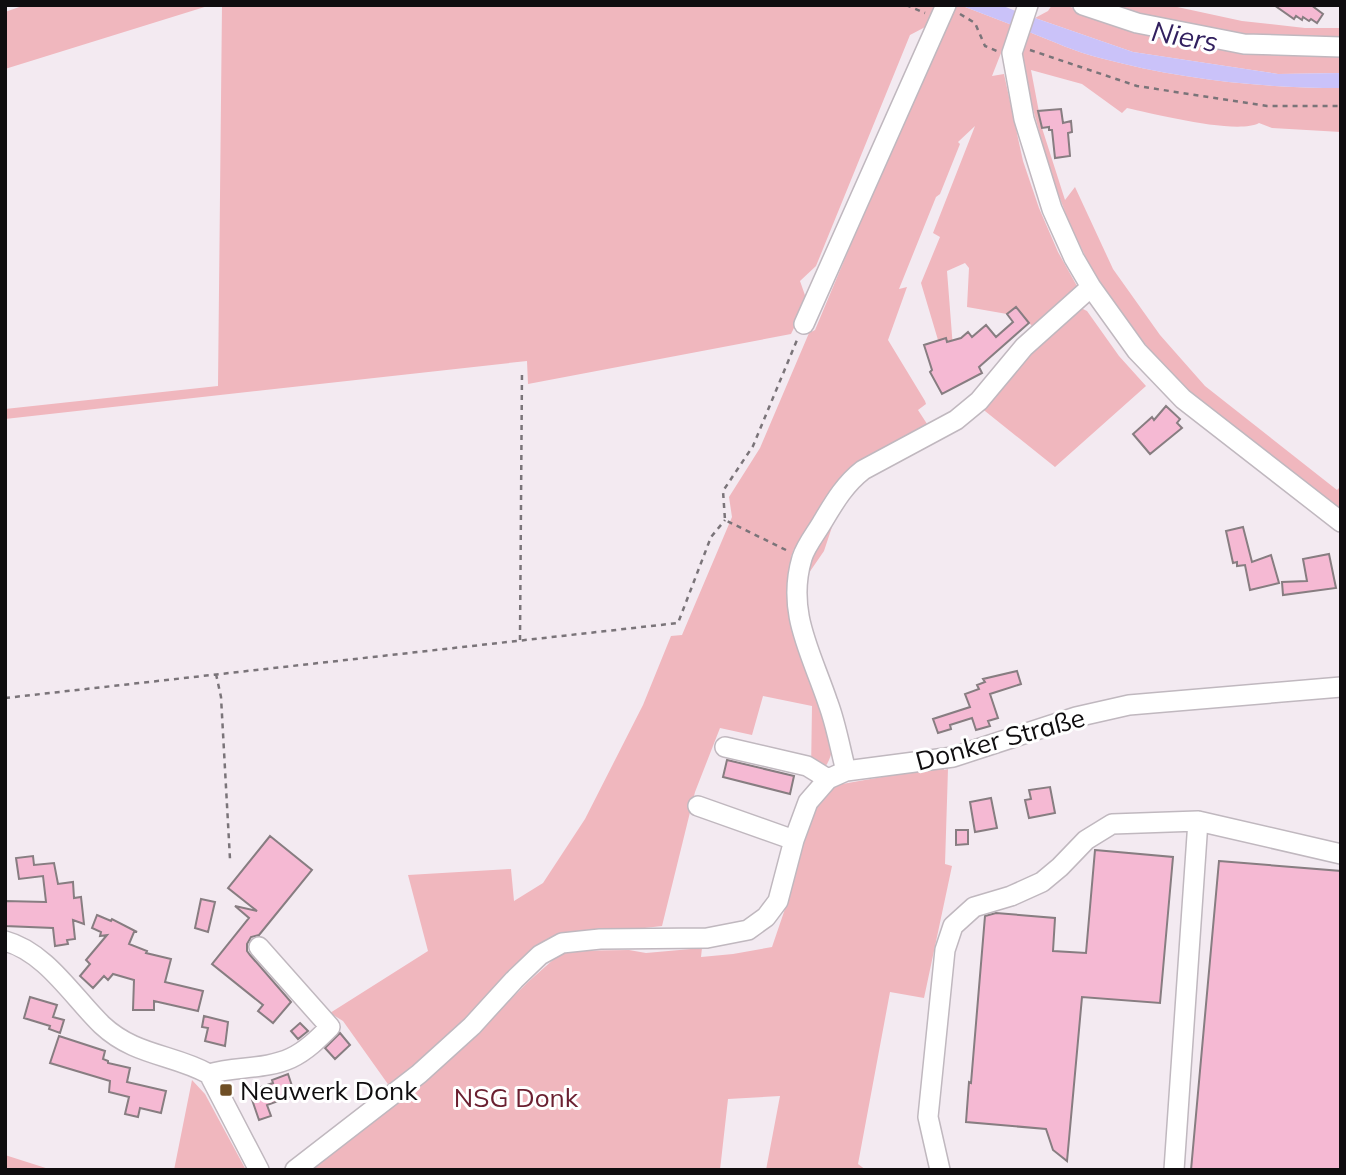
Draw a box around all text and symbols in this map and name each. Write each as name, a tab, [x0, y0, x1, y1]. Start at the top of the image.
water label: Niers	[1149, 13, 1221, 59]
street label: Donker Straße	[912, 701, 1088, 777]
place label: Neuwerk Donk	[240, 1074, 418, 1107]
park label: NSG Donk	[454, 1081, 579, 1114]
marker: Neuwerk Donk	[218, 1082, 234, 1098]

